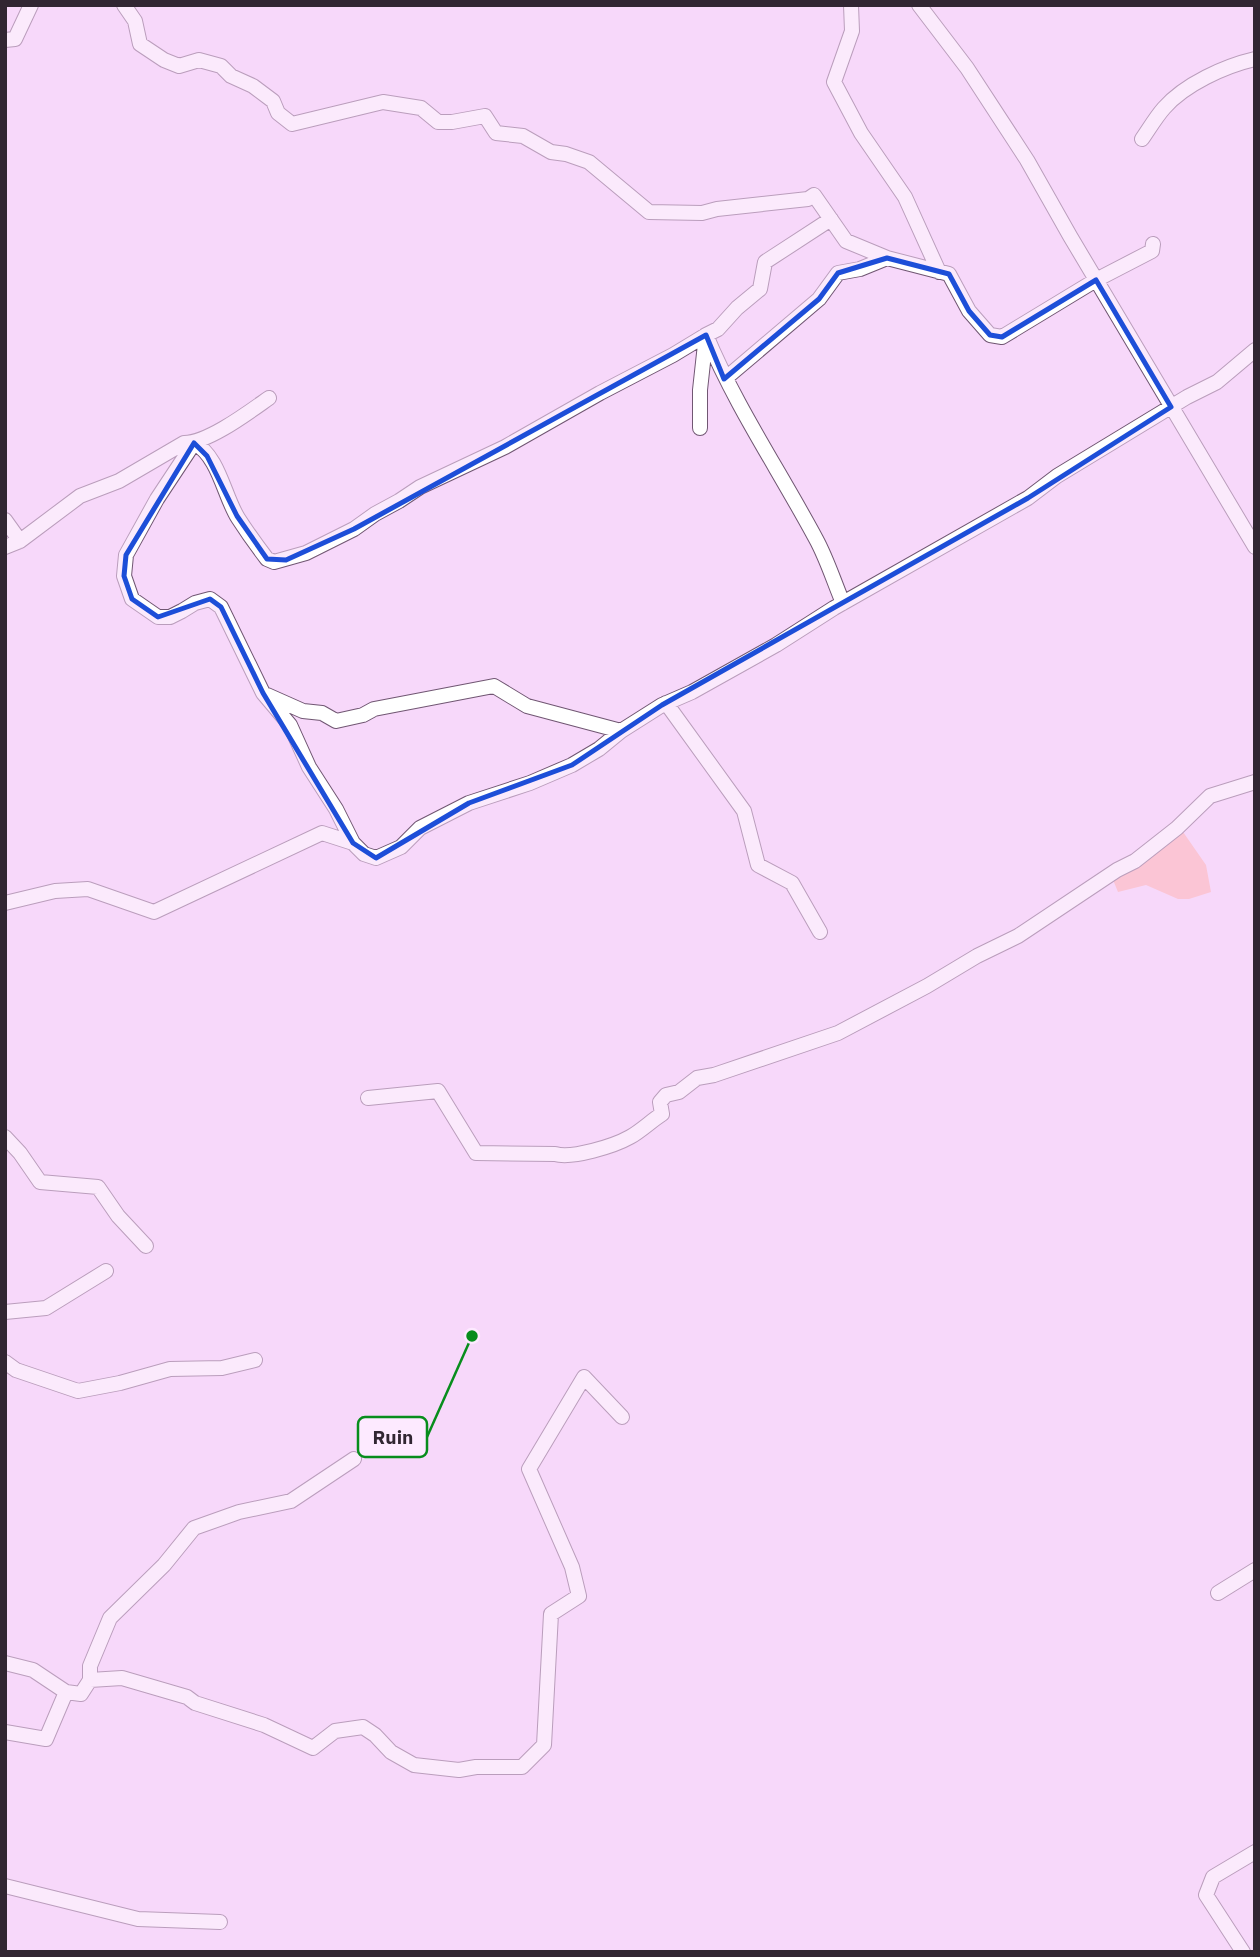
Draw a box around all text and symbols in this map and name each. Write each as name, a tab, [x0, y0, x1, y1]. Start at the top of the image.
callout: Ruin	[358, 1417, 427, 1457]
text: Ruin	[373, 1425, 413, 1449]

